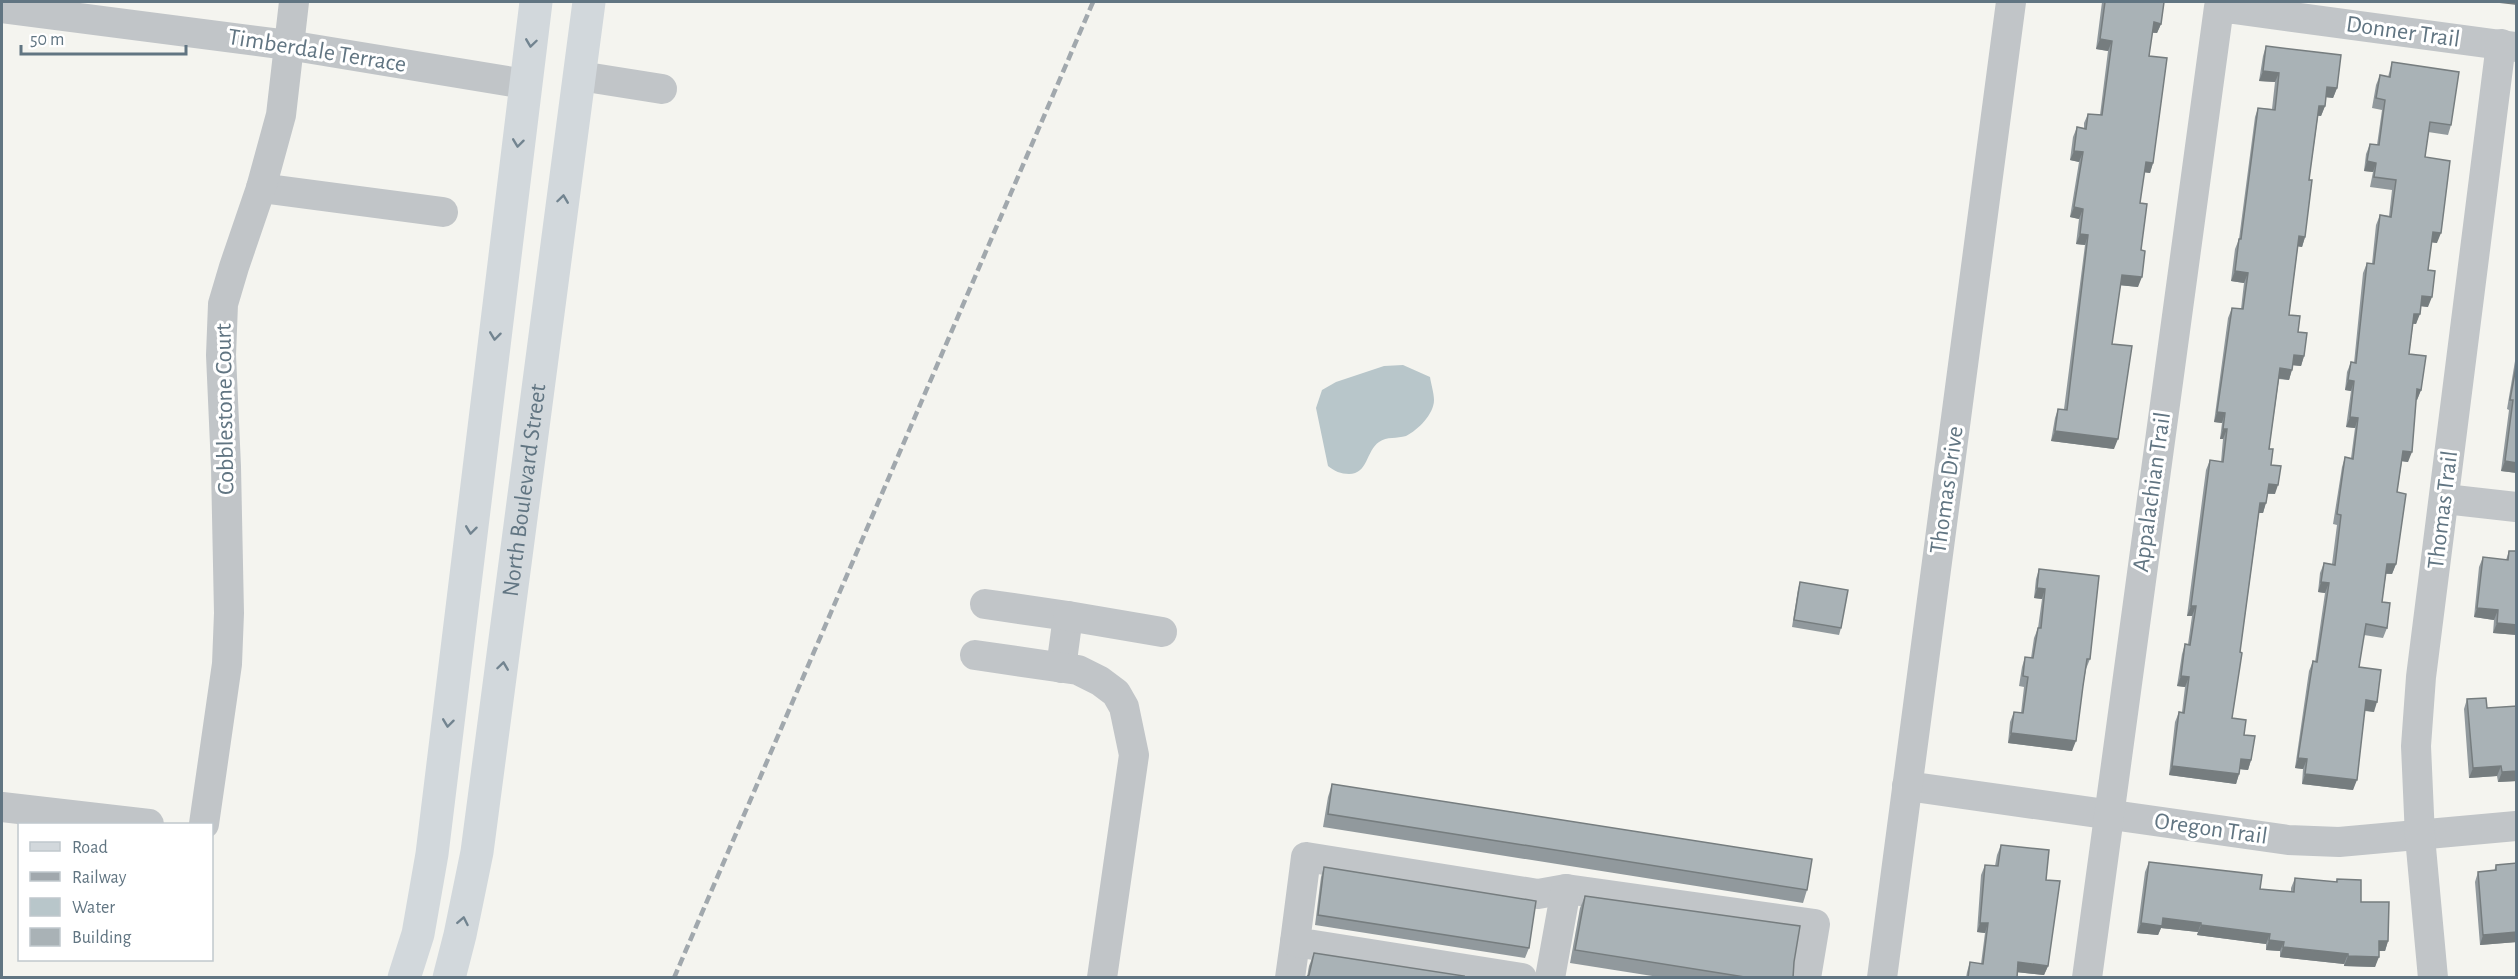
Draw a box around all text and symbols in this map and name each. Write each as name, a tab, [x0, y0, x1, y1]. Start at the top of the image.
street label: Donner Trail	[2344, 12, 2462, 52]
scale bar	[21, 18, 186, 56]
street label: Timberdale Terrace	[226, 25, 408, 77]
text: 50 m	[30, 31, 64, 49]
one-way arrow	[525, 38, 537, 48]
one-way arrow	[512, 138, 525, 147]
one-way arrow	[557, 195, 569, 204]
street label: Cobblestone Court	[211, 323, 238, 495]
one-way arrow	[489, 332, 501, 341]
street label: North Boulevard Street	[499, 382, 551, 598]
street label: Appalachian Trail	[2129, 411, 2175, 573]
street label: Thomas Drive	[1926, 425, 1968, 555]
street label: Thomas Trail	[2424, 449, 2462, 571]
one-way arrow	[465, 525, 478, 534]
one-way arrow	[496, 661, 508, 671]
one-way arrow	[442, 719, 454, 728]
street label: Oregon Trail	[2153, 809, 2269, 849]
legend	[18, 823, 213, 961]
text: Road	[72, 839, 108, 857]
text: Railway	[72, 869, 127, 887]
text: Water	[72, 899, 115, 917]
one-way arrow	[456, 916, 469, 926]
text: Building	[72, 929, 132, 947]

